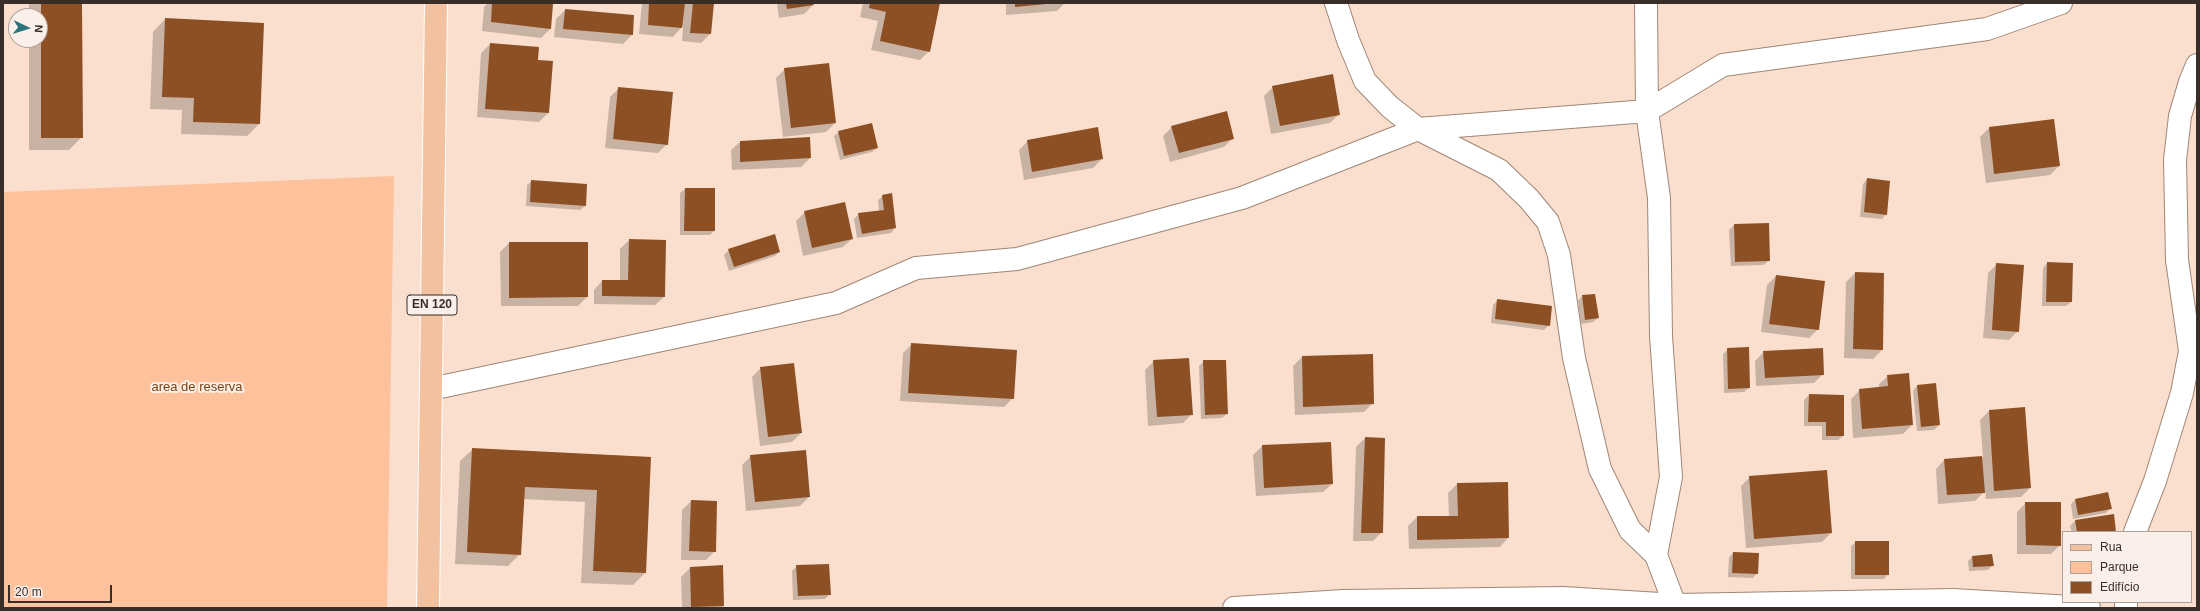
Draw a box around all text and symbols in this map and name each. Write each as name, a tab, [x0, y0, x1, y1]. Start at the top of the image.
north arrow	[8, 8, 48, 48]
text: N	[33, 24, 45, 33]
road number: EN 120	[407, 295, 457, 315]
park label: area de reserva	[151, 379, 243, 395]
legend	[2062, 531, 2192, 603]
text: Rua	[2100, 540, 2122, 554]
text: Parque	[2100, 560, 2139, 574]
scale bar	[10, 577, 114, 603]
text: Edifício	[2100, 580, 2139, 594]
text: 20 m	[15, 585, 42, 599]

